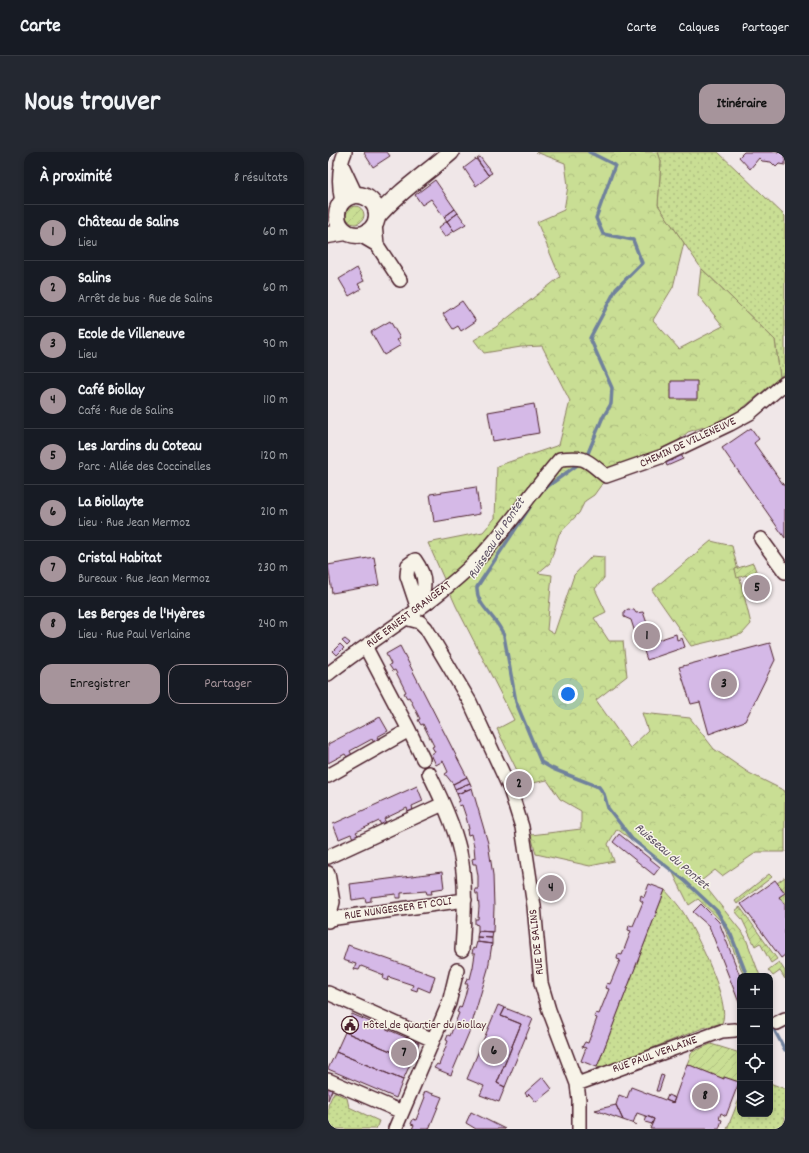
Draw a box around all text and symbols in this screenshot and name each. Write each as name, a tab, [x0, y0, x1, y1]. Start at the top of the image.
text: Carte	[20, 14, 61, 41]
text: Carte	[627, 18, 657, 38]
text: Calques	[679, 18, 720, 38]
text: Partager	[742, 18, 789, 38]
text: Nous trouver	[24, 84, 160, 124]
button: Itinéraire	[699, 84, 785, 124]
text: À proximité	[40, 166, 112, 190]
text: 8 résultats	[234, 169, 288, 188]
text: Château de Salins	[78, 212, 179, 234]
text: 1	[52, 223, 54, 242]
text: 60 m	[263, 223, 288, 242]
text: Lieu	[78, 234, 97, 253]
text: Salins	[78, 268, 111, 290]
text: 2	[50, 279, 56, 298]
text: 60 m	[263, 279, 288, 298]
text: Arrêt de bus · Rue de Salins	[78, 290, 213, 309]
text: Ecole de Villeneuve	[78, 324, 185, 346]
text: 3	[50, 335, 56, 354]
text: 90 m	[263, 335, 288, 354]
text: Lieu	[78, 346, 97, 365]
text: Café Biollay	[78, 380, 144, 402]
text: 4	[50, 391, 56, 410]
text: 110 m	[263, 391, 288, 410]
text: Café · Rue de Salins	[78, 402, 174, 421]
street label: CHEMIN DE VILLENEUVE	[637, 413, 739, 473]
text: Les Jardins du Coteau	[78, 436, 202, 458]
text: 5	[50, 447, 56, 466]
text: 120 m	[260, 447, 288, 466]
text: Parc · Allée des Coccinelles	[78, 458, 211, 477]
text: La Biollayte	[78, 492, 144, 514]
water label: Ruisseau du Pontet	[464, 494, 531, 583]
text: 6	[50, 503, 56, 522]
text: 210 m	[260, 503, 288, 522]
text: Lieu · Rue Jean Mermoz	[78, 514, 190, 533]
text: Cristal Habitat	[78, 548, 162, 570]
text: 7	[51, 559, 55, 578]
text: 230 m	[258, 559, 288, 578]
text: Bureaux · Rue Jean Mermoz	[78, 570, 210, 589]
pin: 5	[744, 573, 770, 603]
street label: RUE ERNEST GRANGEAT	[363, 577, 455, 653]
text: Les Berges de l'Hyères	[78, 604, 205, 626]
text: 8	[50, 615, 56, 634]
text: 240 m	[258, 615, 288, 634]
pin: 1	[634, 621, 660, 651]
text: Lieu · Rue Paul Verlaine	[78, 626, 190, 645]
button: Enregistrer	[40, 664, 160, 704]
button: Partager	[168, 664, 288, 704]
pin: 3	[711, 669, 737, 699]
your location	[558, 684, 578, 704]
pin: 2	[506, 769, 532, 799]
water label: Ruisseau du Pontet	[630, 819, 713, 896]
pin: 4	[538, 873, 564, 903]
street label: RUE NUNGESSER ET COLI	[343, 893, 453, 925]
street label: RUE DE SALINS	[525, 908, 549, 976]
map controls	[737, 973, 773, 1117]
button: +	[737, 973, 773, 1009]
button: −	[737, 1009, 773, 1045]
public building icon: Hôtel de quartier du Biollay	[340, 1015, 360, 1035]
place label: Hôtel de quartier du Biollay	[363, 1017, 487, 1034]
street label: RUE PAUL VERLAINE	[610, 1032, 700, 1078]
pin: 6	[481, 1036, 507, 1066]
pin: 7	[391, 1038, 417, 1068]
button: locate	[737, 1045, 773, 1081]
pin: 8	[692, 1081, 718, 1111]
button: layers	[737, 1081, 773, 1117]

